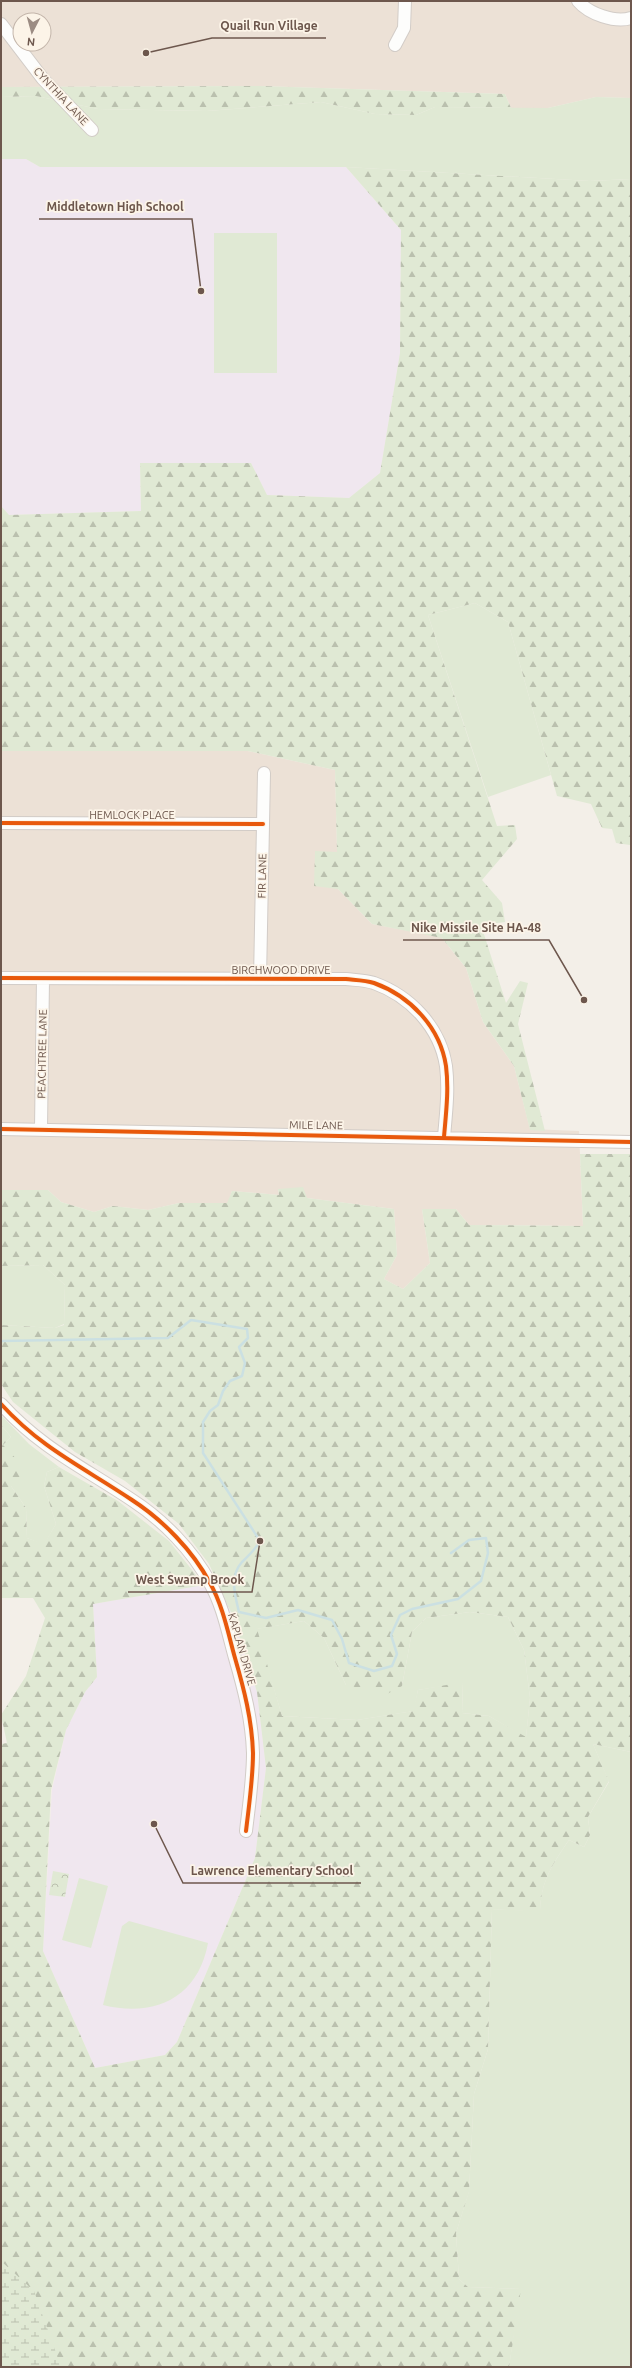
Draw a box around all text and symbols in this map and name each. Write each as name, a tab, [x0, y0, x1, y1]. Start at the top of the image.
north arrow	[12, 12, 52, 52]
callout: Quail Run Village	[212, 14, 326, 38]
text: Quail Run Village	[220, 19, 318, 32]
text: N	[26, 36, 36, 48]
street label: CYNTHIA LANE	[31, 65, 91, 127]
callout: Middletown High School	[39, 195, 192, 219]
text: Middletown High School	[46, 200, 184, 213]
street label: HEMLOCK PLACE	[89, 809, 175, 821]
street label: FIR LANE	[256, 853, 268, 899]
callout: Nike Missile Site HA-48	[403, 916, 549, 940]
text: Nike Missile Site HA-48	[411, 921, 541, 934]
street label: BIRCHWOOD DRIVE	[231, 964, 331, 976]
street label: PEACHTREE LANE	[35, 1009, 49, 1099]
street label: MILE LANE	[289, 1119, 343, 1131]
callout: West Swamp Brook	[128, 1568, 252, 1592]
text: West Swamp Brook	[136, 1573, 244, 1586]
street label: KAPLAN DRIVE	[226, 1611, 258, 1687]
callout: Lawrence Elementary School	[183, 1859, 361, 1883]
text: Lawrence Elementary School	[191, 1864, 354, 1877]

